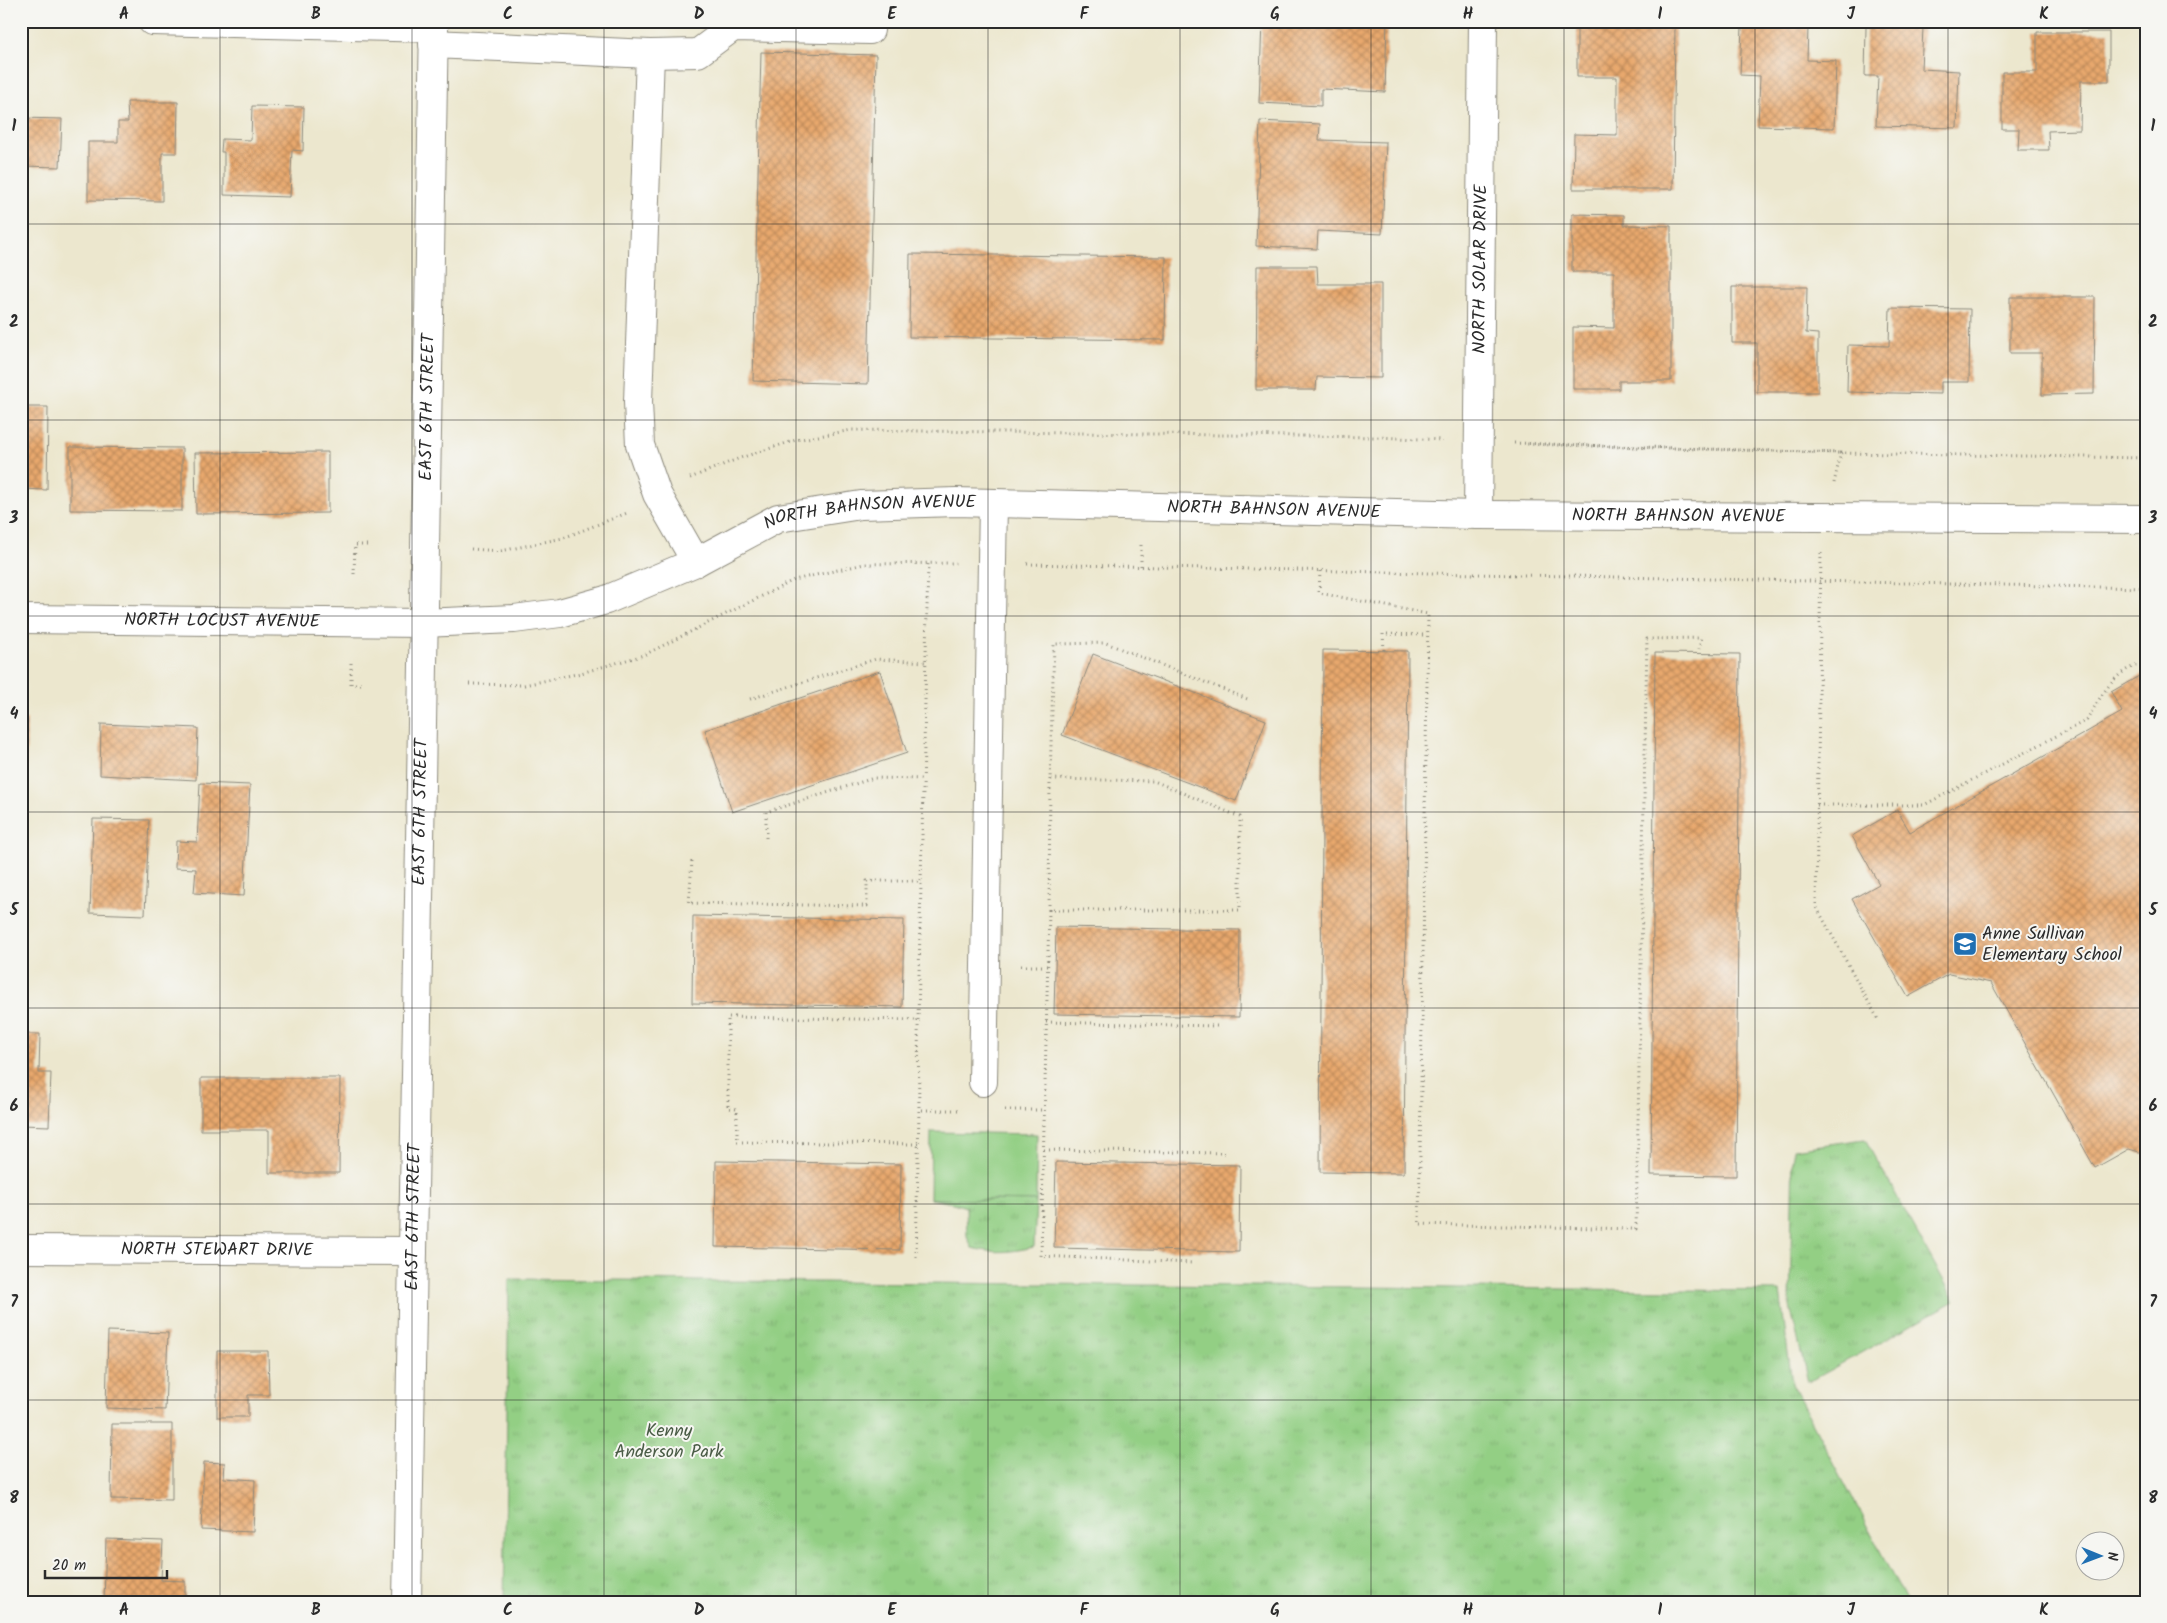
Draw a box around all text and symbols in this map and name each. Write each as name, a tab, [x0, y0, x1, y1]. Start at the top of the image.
text: A	[119, 2, 129, 27]
text: B	[311, 2, 321, 27]
text: C	[503, 2, 513, 27]
text: D	[694, 2, 705, 27]
text: E	[888, 2, 898, 27]
text: F	[1080, 2, 1090, 27]
text: G	[1270, 2, 1280, 27]
text: H	[1463, 2, 1473, 27]
text: I	[1658, 2, 1663, 27]
text: J	[1847, 2, 1856, 27]
text: K	[2039, 2, 2049, 27]
text: 1	[12, 114, 17, 139]
text: 1	[2151, 114, 2156, 139]
street label: NORTH SOLAR DRIVE	[1465, 184, 1496, 354]
text: 2	[9, 310, 19, 335]
text: 2	[2148, 310, 2158, 335]
street label: EAST 6TH STREET	[412, 332, 443, 481]
street label: NORTH BAHNSON AVENUE	[758, 487, 977, 538]
street label: NORTH BAHNSON AVENUE	[1167, 493, 1382, 527]
street label: NORTH BAHNSON AVENUE	[1572, 501, 1786, 531]
text: 3	[9, 506, 19, 531]
text: 3	[2148, 506, 2158, 531]
street label: NORTH LOCUST AVENUE	[124, 606, 321, 636]
text: 4	[10, 702, 19, 727]
text: 4	[2149, 702, 2158, 727]
street label: EAST 6TH STREET	[405, 737, 436, 886]
text: 5	[9, 898, 20, 923]
text: 5	[2148, 898, 2159, 923]
place label: Anne Sullivan Elementary School	[1982, 920, 2123, 970]
school or university icon: Anne Sullivan Elementary School	[1952, 931, 1978, 957]
text: 6	[10, 1094, 19, 1119]
text: 6	[2149, 1094, 2158, 1119]
street label: EAST 6TH STREET	[398, 1142, 429, 1291]
street label: NORTH STEWART DRIVE	[121, 1235, 314, 1265]
text: 7	[10, 1290, 18, 1315]
text: 7	[2149, 1290, 2157, 1315]
park label: Kenny Anderson Park	[615, 1417, 724, 1467]
text: 8	[9, 1486, 19, 1511]
text: 8	[2148, 1486, 2158, 1511]
north arrow	[2074, 1530, 2124, 1580]
scale bar	[45, 1548, 168, 1580]
text: N	[2101, 1552, 2123, 1561]
text: 20 m	[52, 1554, 86, 1578]
text: A	[119, 1598, 129, 1623]
text: B	[311, 1598, 321, 1623]
text: C	[503, 1598, 513, 1623]
text: D	[694, 1598, 705, 1623]
text: E	[888, 1598, 898, 1623]
text: F	[1080, 1598, 1090, 1623]
text: G	[1270, 1598, 1280, 1623]
text: H	[1463, 1598, 1473, 1623]
text: I	[1658, 1598, 1663, 1623]
text: J	[1847, 1598, 1856, 1623]
text: K	[2039, 1598, 2049, 1623]

